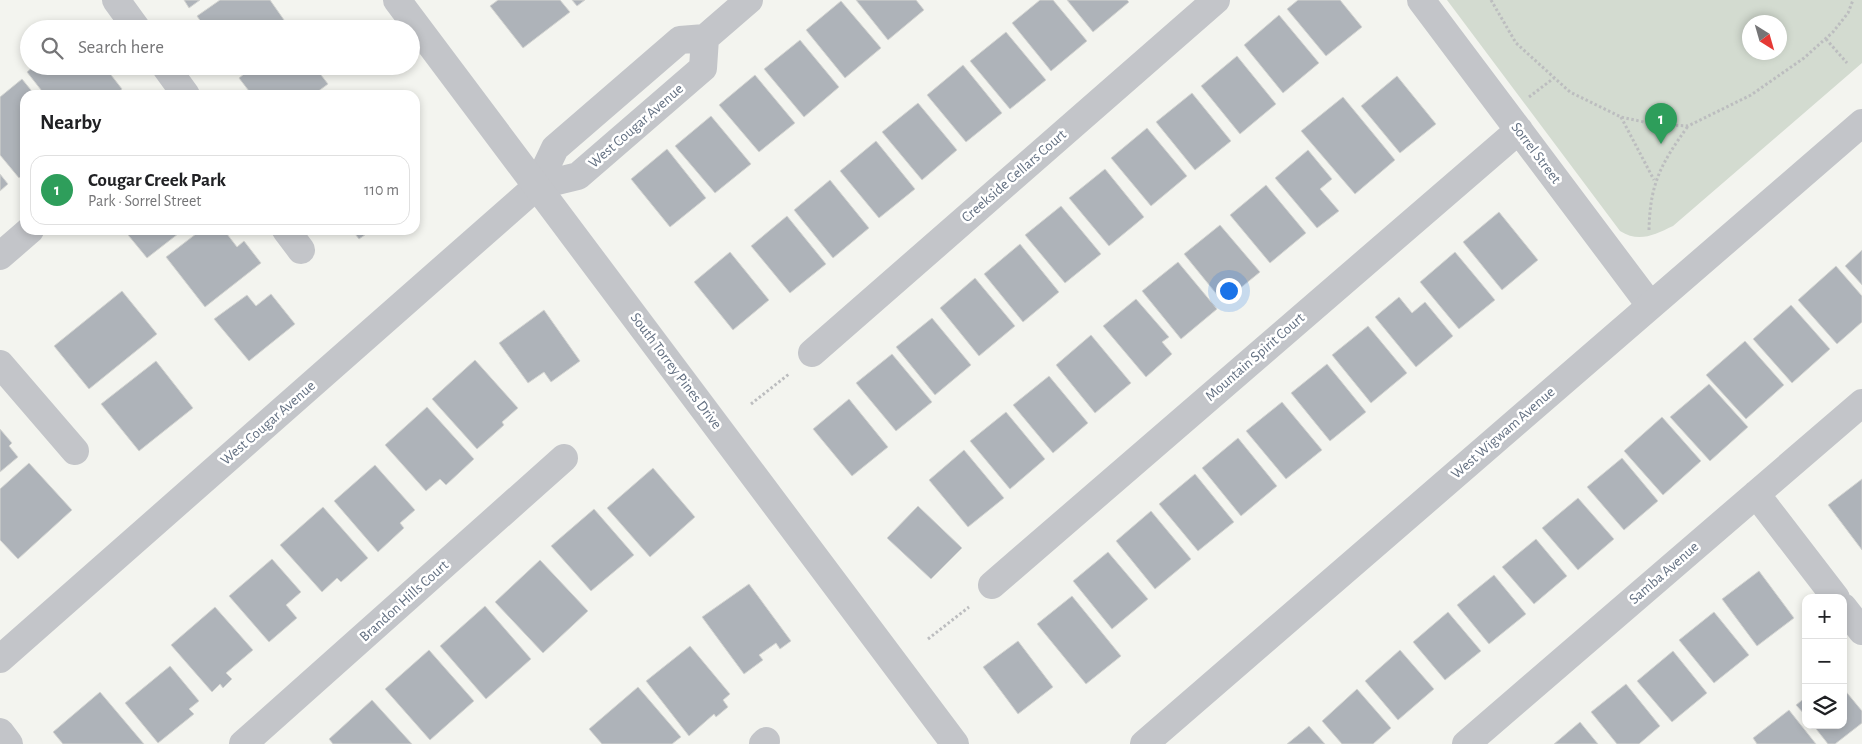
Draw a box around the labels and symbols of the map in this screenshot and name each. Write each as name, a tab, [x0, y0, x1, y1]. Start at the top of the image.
north arrow	[1742, 15, 1787, 60]
street label: West Cougar Avenue	[586, 81, 686, 171]
pin: 1	[1645, 103, 1677, 144]
street label: Sorrel Street	[1508, 120, 1564, 186]
street label: Creekside Cellars Court	[959, 127, 1069, 225]
your location	[1216, 278, 1242, 304]
street label: South Torrey Pines Drive	[628, 310, 725, 432]
street label: Mountain Spirit Court	[1203, 310, 1308, 404]
street label: West Cougar Avenue	[218, 378, 318, 468]
street label: West Wigwam Avenue	[1448, 384, 1558, 482]
street label: Samba Avenue	[1626, 539, 1702, 607]
street label: Brandon Hills Court	[357, 557, 451, 645]

